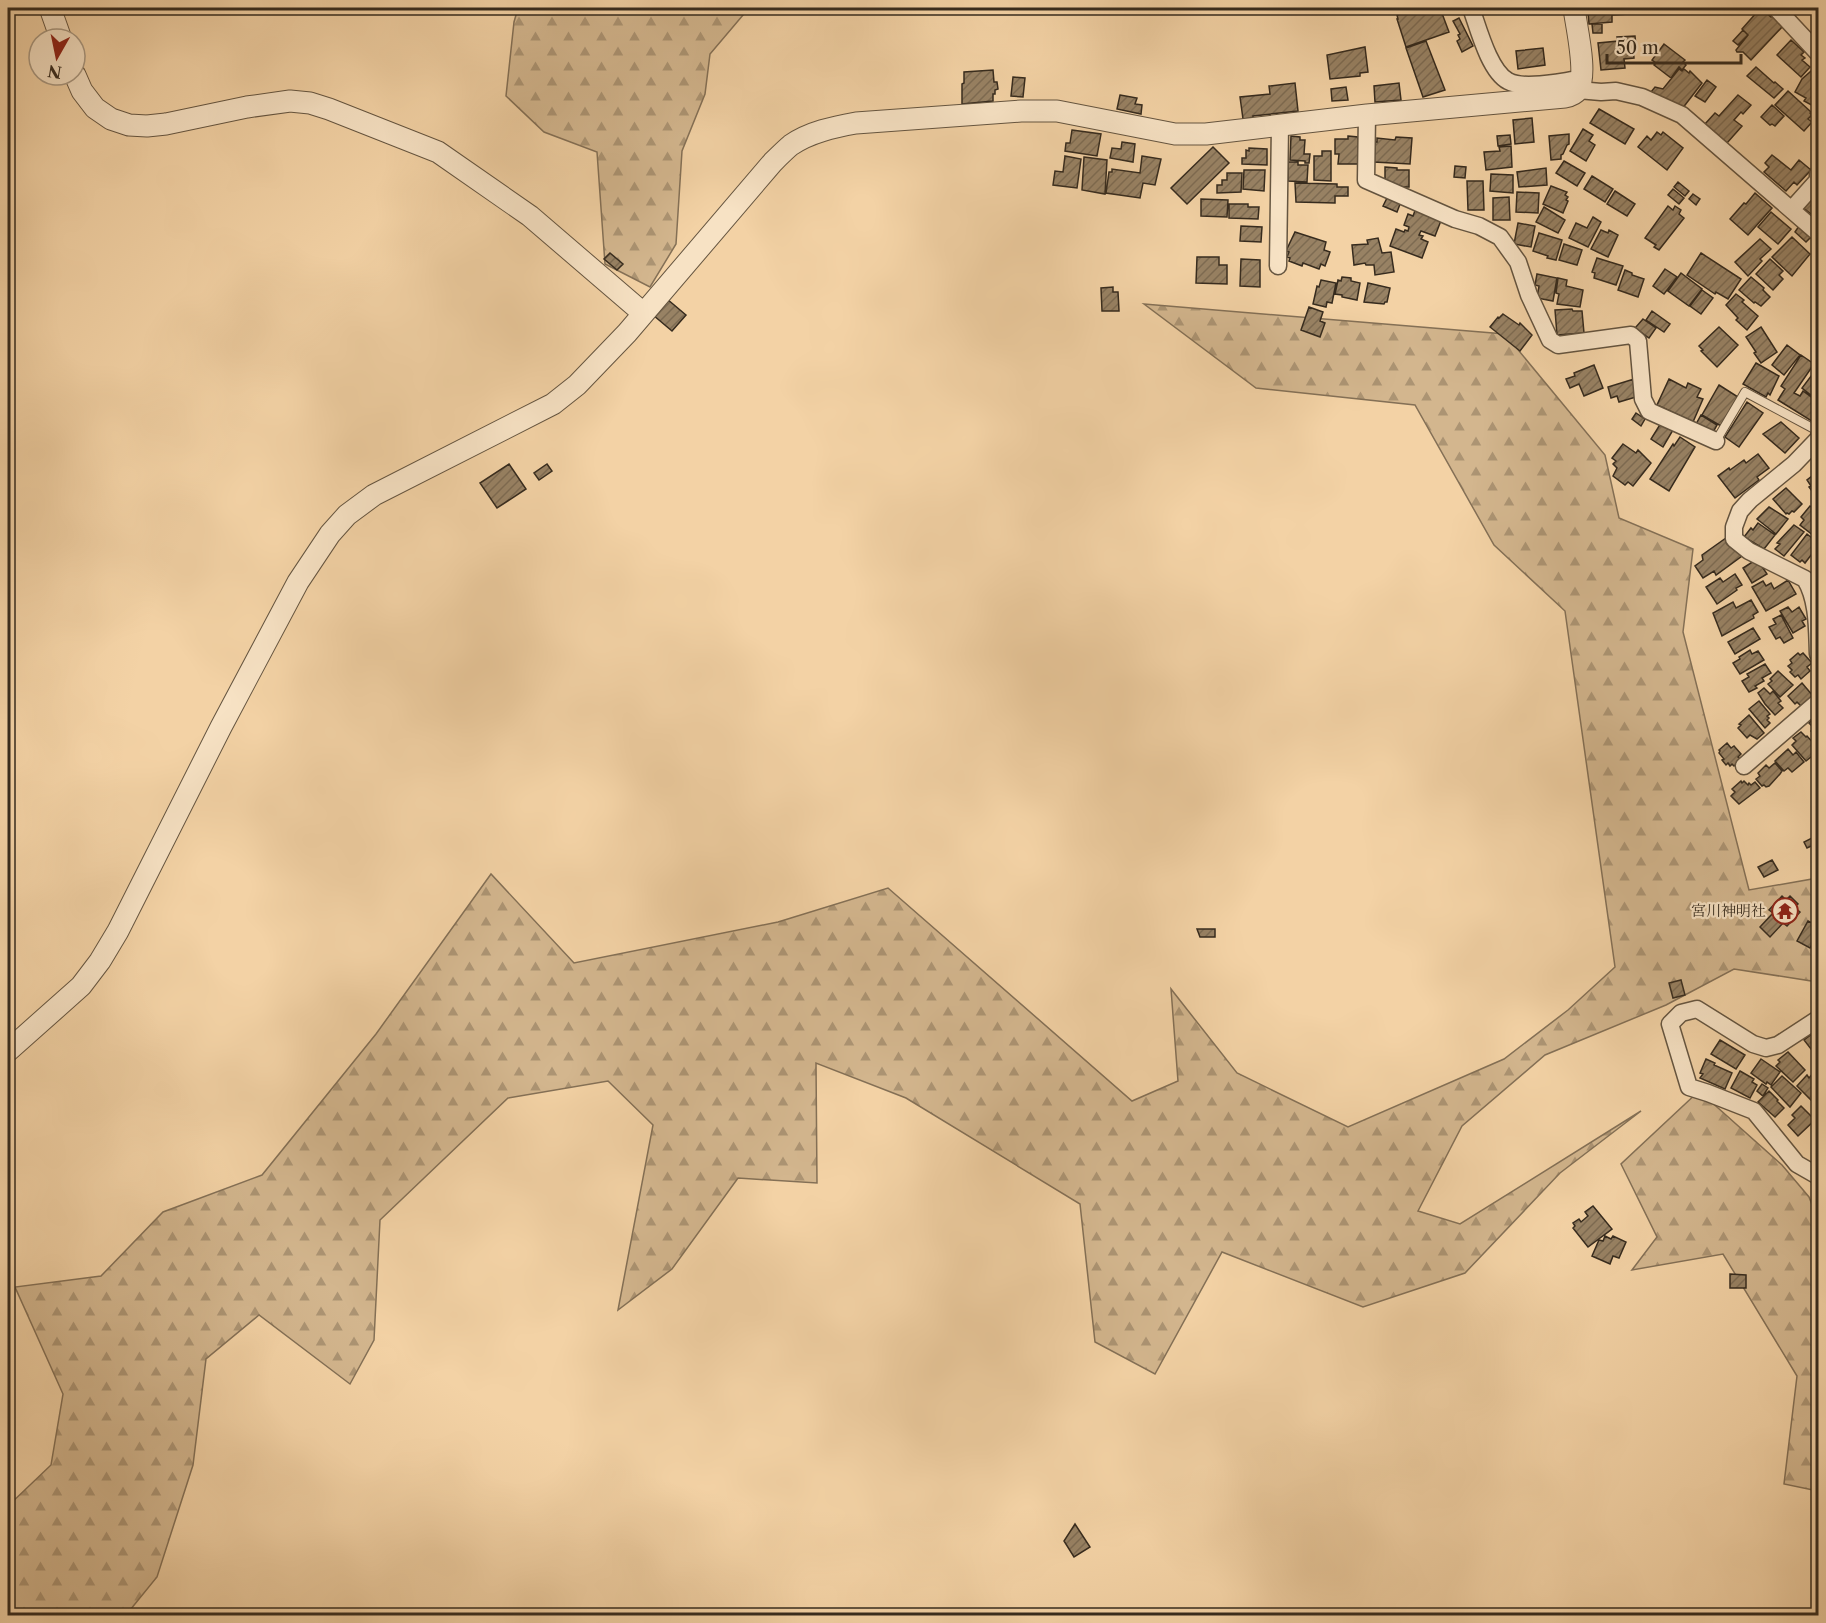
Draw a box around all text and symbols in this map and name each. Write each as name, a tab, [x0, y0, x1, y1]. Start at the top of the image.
north arrow	[27, 27, 87, 87]
scale bar	[1607, 27, 1740, 65]
text: 50 m	[1616, 37, 1659, 59]
text: N	[46, 61, 63, 83]
temple icon: 宮川神明社	[1770, 896, 1800, 926]
place label: 宮川神明社	[1691, 901, 1766, 920]

